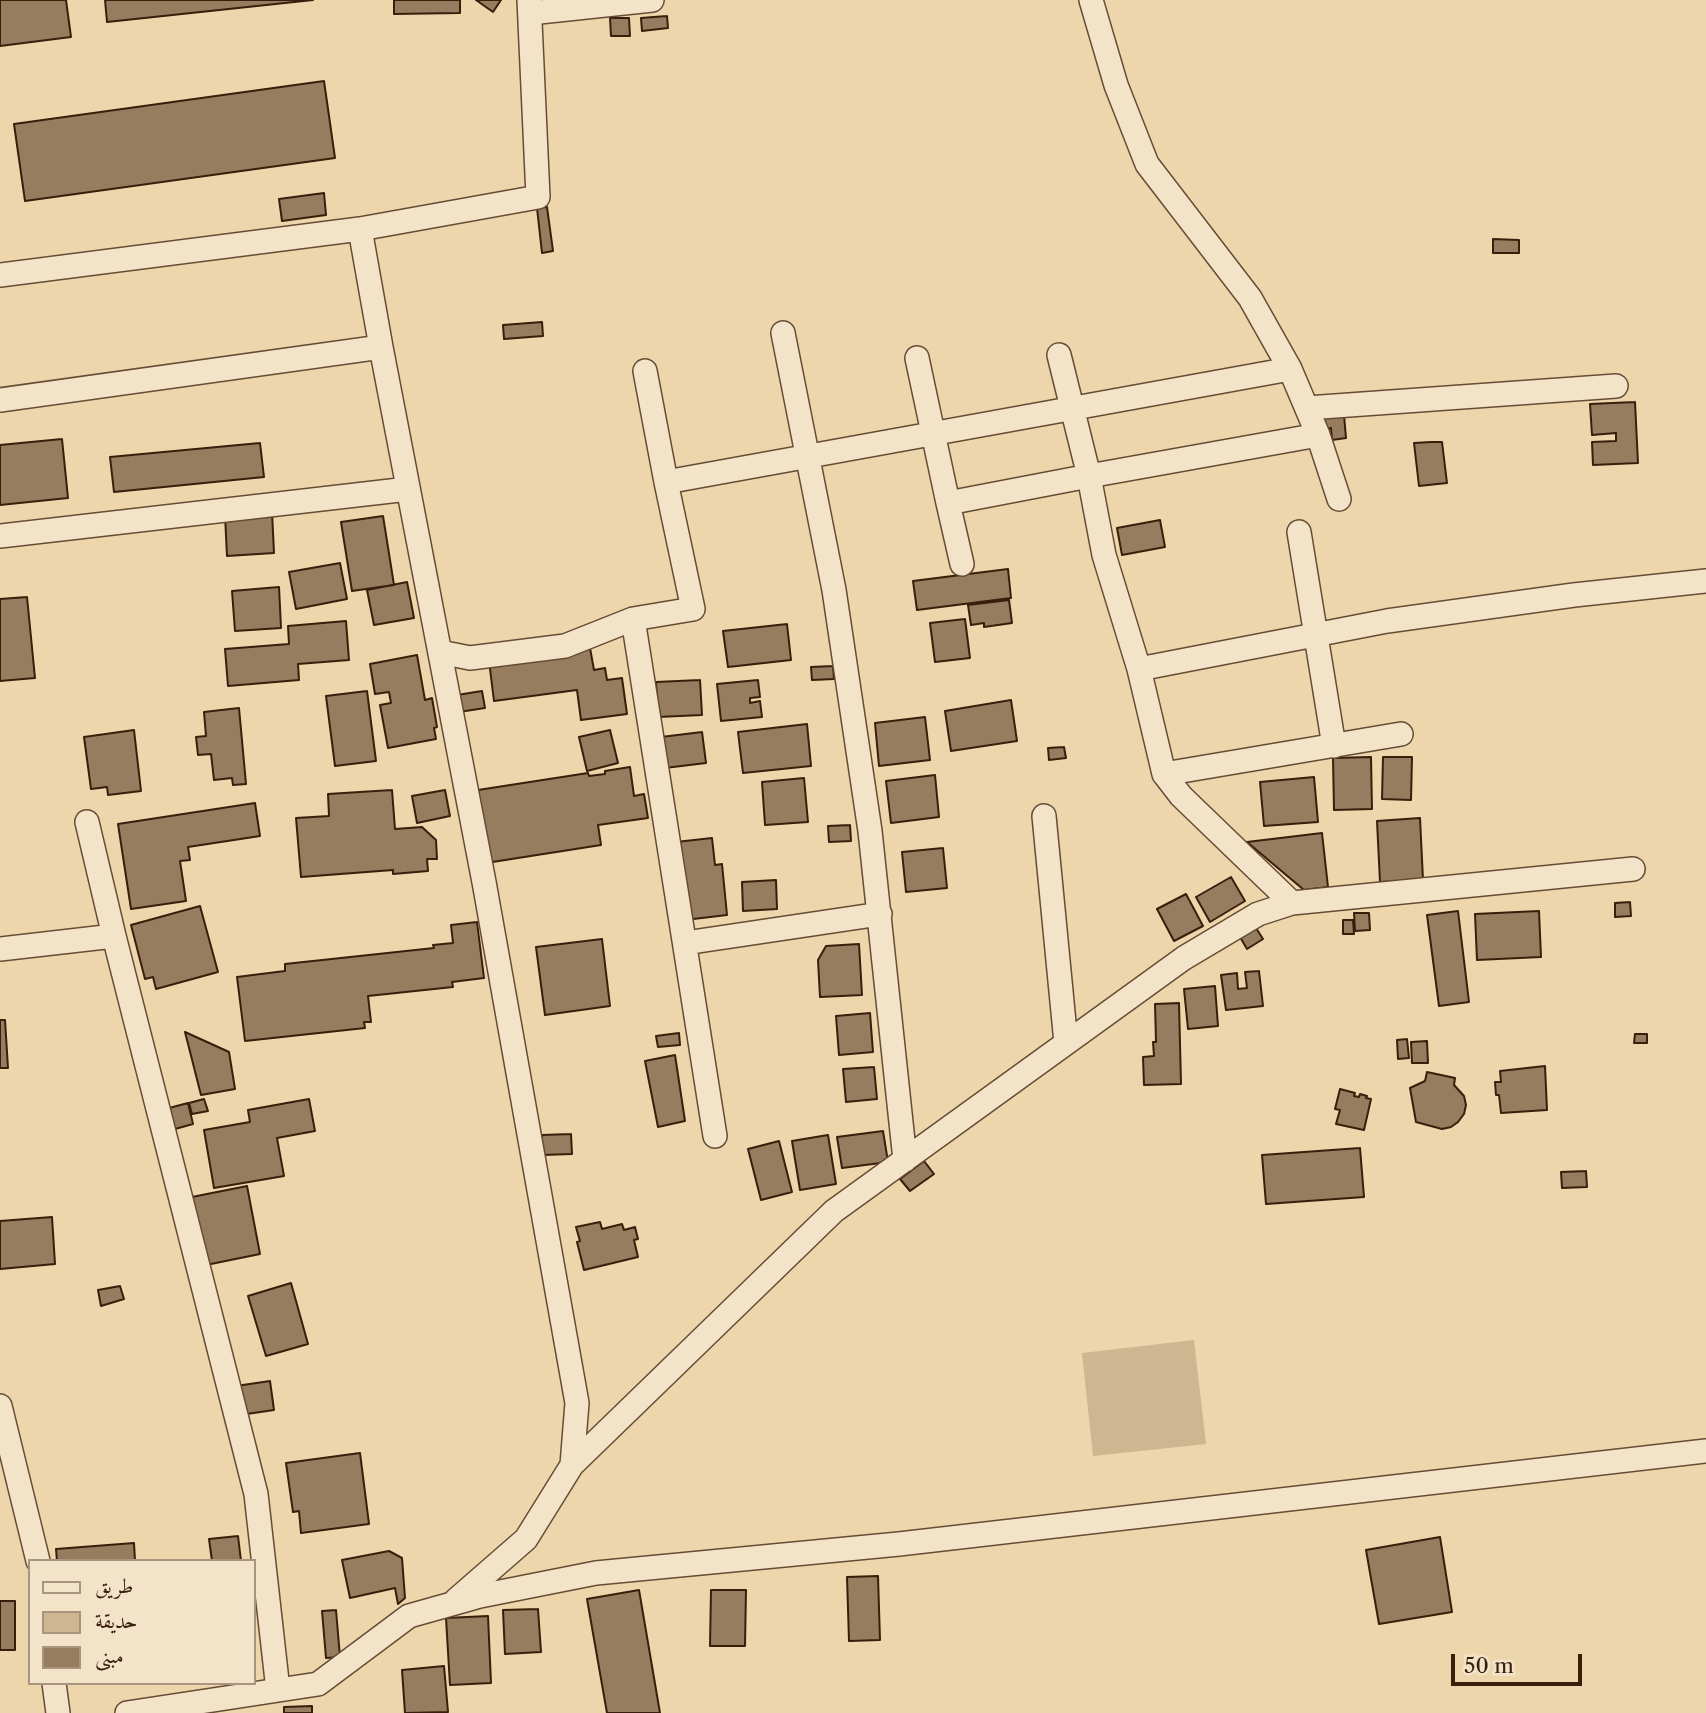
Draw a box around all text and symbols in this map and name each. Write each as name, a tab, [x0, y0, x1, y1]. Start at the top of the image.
legend	[28, 1559, 256, 1685]
text: طريق	[95, 1573, 133, 1598]
text: حديقة	[95, 1608, 138, 1633]
scale bar	[1454, 1640, 1585, 1684]
text: مبنى	[95, 1643, 124, 1668]
text: 50 m	[1464, 1653, 1514, 1678]

